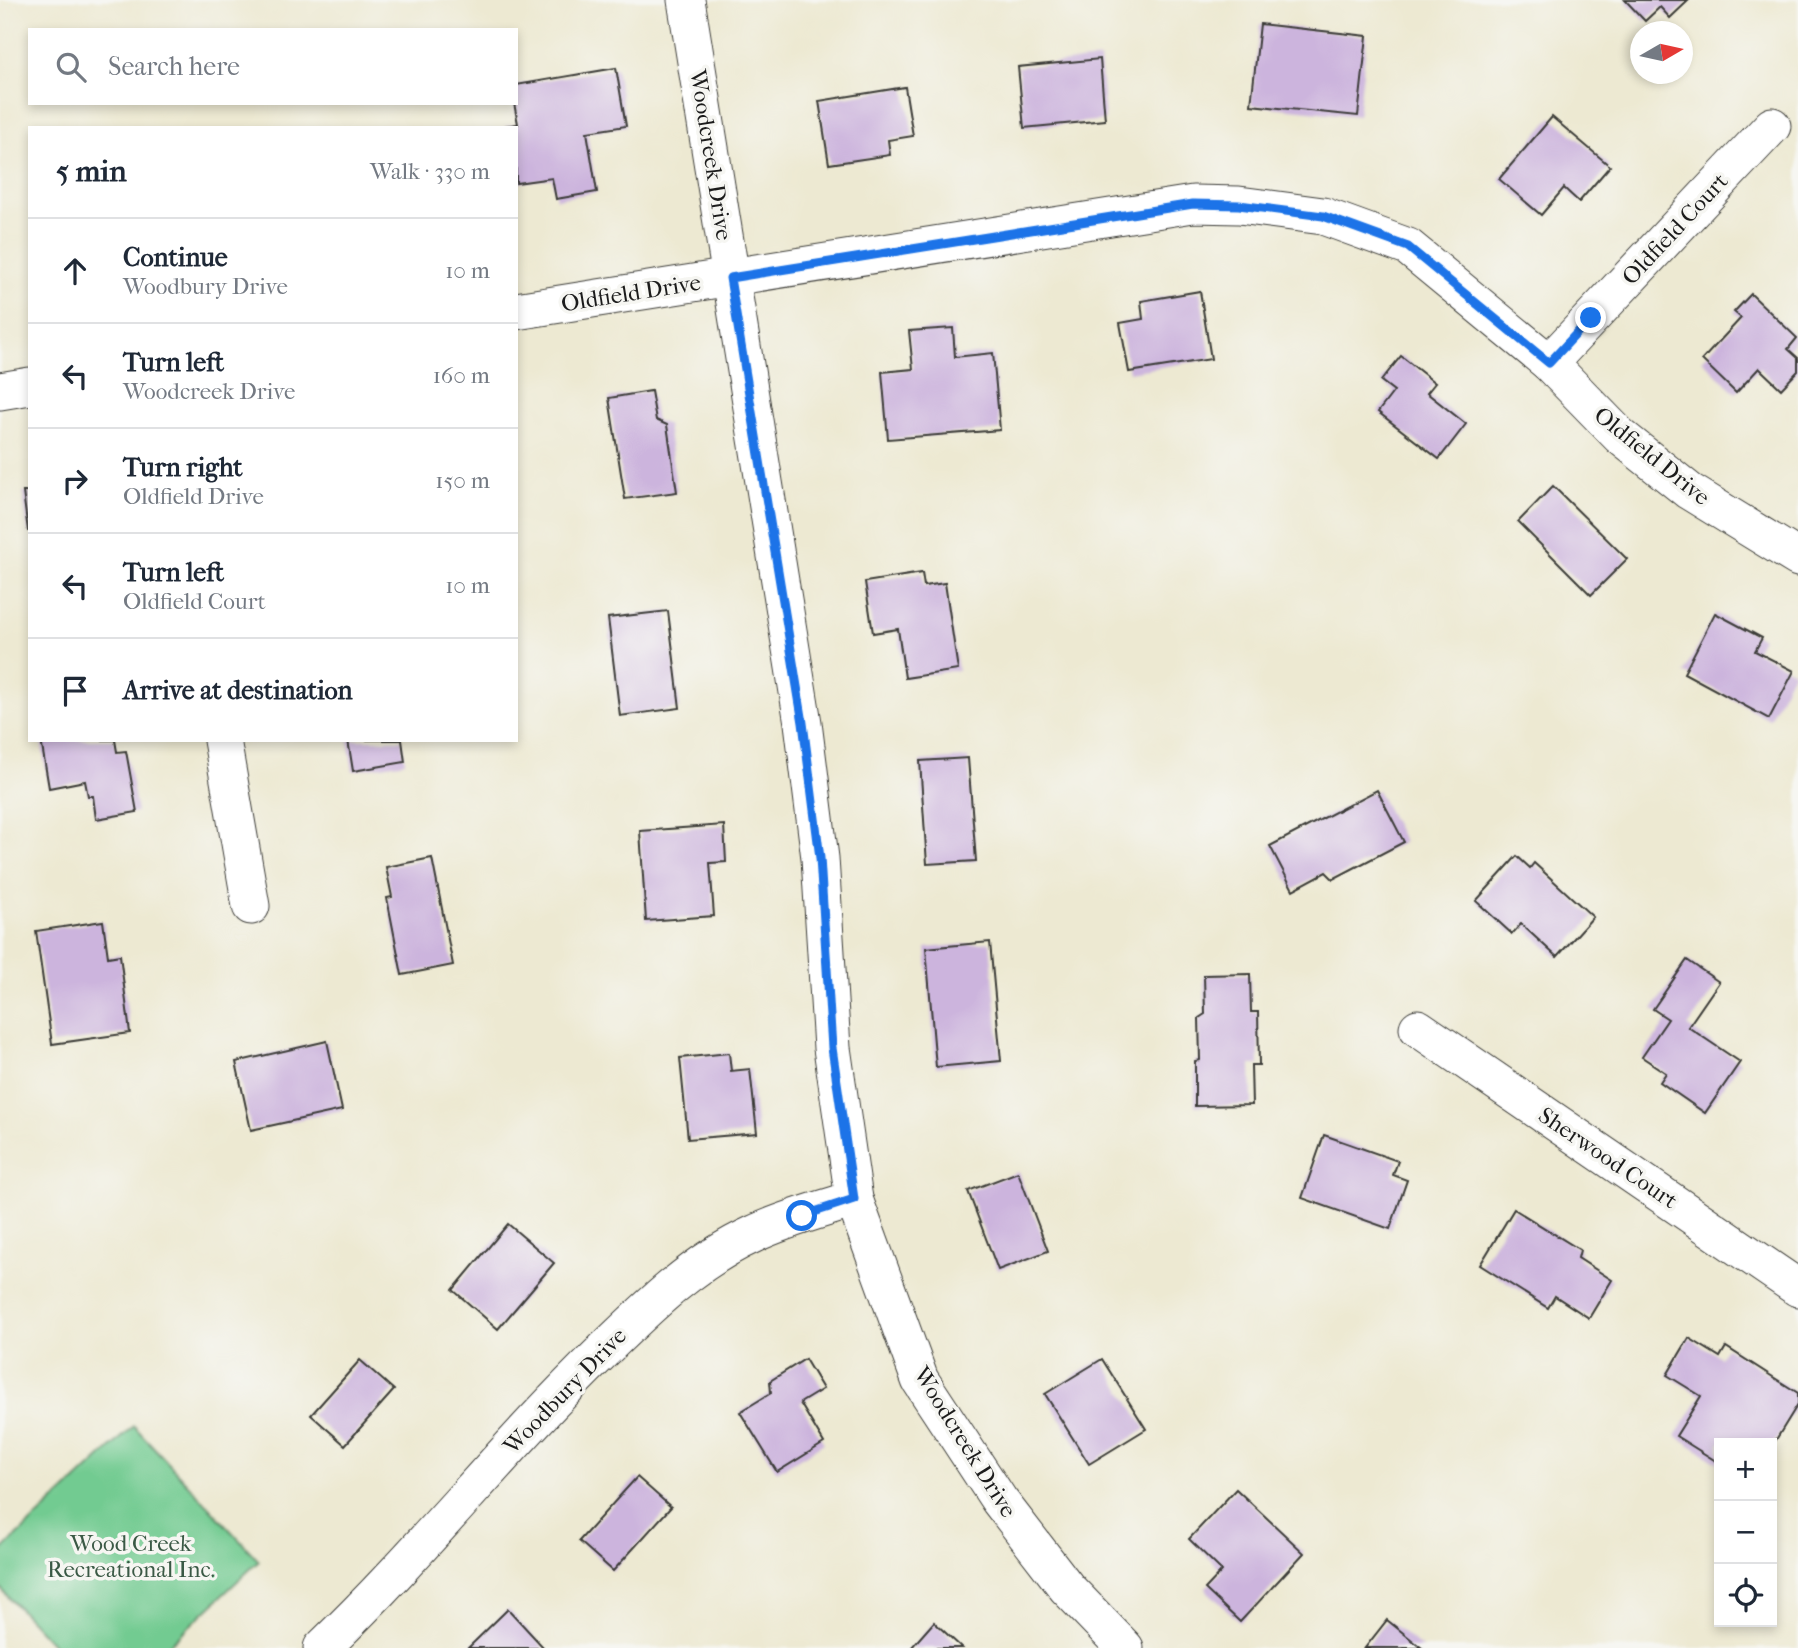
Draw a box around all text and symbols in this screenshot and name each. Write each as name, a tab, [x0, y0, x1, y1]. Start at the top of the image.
north arrow	[1630, 21, 1693, 84]
search box	[28, 28, 518, 105]
icon: search	[52, 48, 90, 86]
text: Search here	[108, 51, 240, 82]
street label: Woodcreek Drive	[684, 67, 738, 242]
text: 5 min	[56, 154, 127, 189]
text: Walk · 330 m	[370, 158, 490, 185]
street label: Oldfield Court	[1616, 168, 1734, 290]
text: Continue	[123, 242, 228, 273]
icon: ahead	[56, 252, 94, 290]
text: 10 m	[445, 257, 490, 284]
street label: Oldfield Drive	[559, 269, 703, 317]
text: Woodbury Drive	[123, 273, 288, 300]
route end	[1575, 302, 1606, 333]
text: Turn left	[123, 347, 224, 378]
icon: left	[56, 357, 94, 395]
text: 160 m	[433, 362, 490, 389]
text: Woodcreek Drive	[123, 378, 295, 405]
street label: Oldfield Drive	[1589, 401, 1715, 511]
text: Turn right	[123, 452, 243, 483]
icon: right	[56, 462, 94, 500]
text: 150 m	[435, 467, 490, 494]
text: Oldfield Drive	[123, 483, 264, 510]
text: Turn left	[123, 557, 224, 588]
icon: left	[56, 567, 94, 605]
text: 10 m	[445, 572, 490, 599]
text: Oldfield Court	[123, 588, 266, 615]
icon: arrive	[56, 672, 94, 710]
text: Arrive at destination	[123, 675, 353, 706]
street label: Sherwood Court	[1534, 1102, 1682, 1214]
route start	[786, 1200, 817, 1231]
street label: Woodbury Drive	[497, 1322, 632, 1460]
street label: Woodcreek Drive	[907, 1361, 1022, 1522]
map controls	[1714, 1438, 1777, 1627]
button: +	[1714, 1438, 1777, 1501]
button: −	[1714, 1501, 1777, 1564]
park label: Wood Creek Recreational Inc.	[47, 1530, 215, 1583]
button: locate	[1714, 1564, 1777, 1627]

